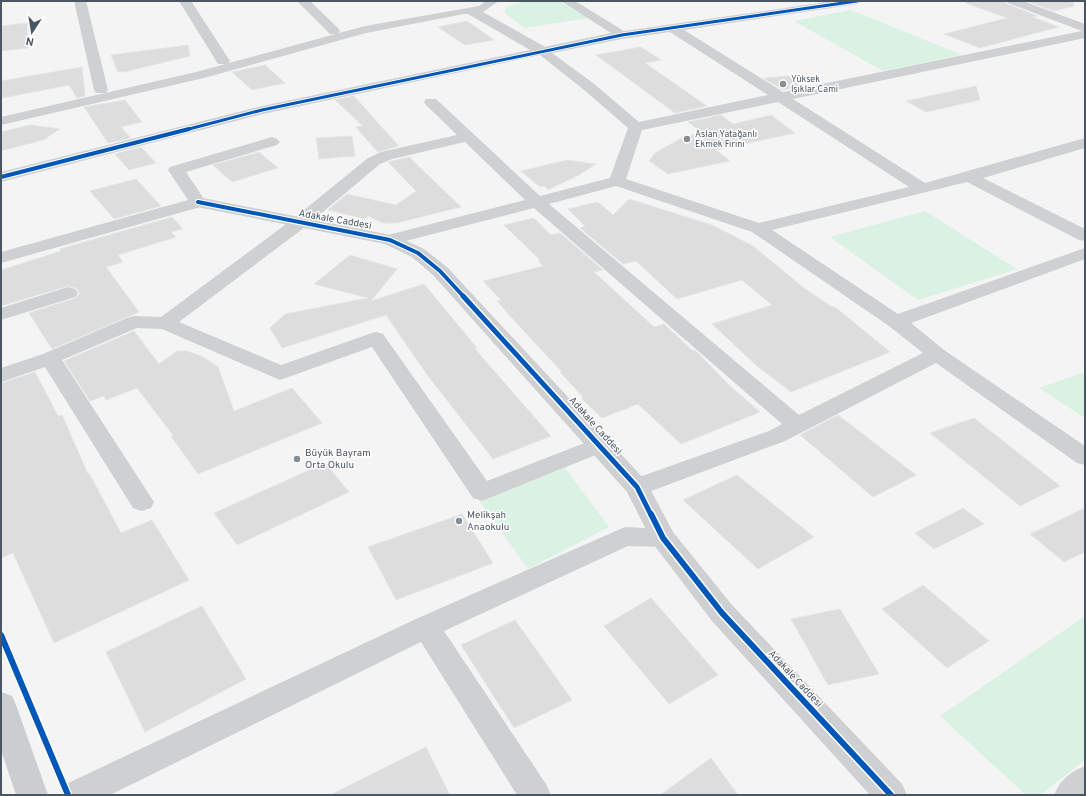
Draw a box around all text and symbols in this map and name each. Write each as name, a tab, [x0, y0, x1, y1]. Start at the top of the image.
north arrow	[12, 12, 52, 52]
text: N	[25, 33, 35, 48]
place label: Yüksek Işıklar Cami	[791, 74, 838, 95]
marker: Yüksek Işıklar Cami	[778, 79, 788, 89]
place label: Aslan Yatağanlı Ekmek Fırını	[695, 129, 757, 150]
marker: Aslan Yatağanlı Ekmek Fırını	[682, 134, 692, 144]
street label: Adakale Caddesi	[297, 207, 373, 233]
street label: Adakale Caddesi	[565, 394, 625, 458]
place label: Büyük Bayram Orta Okulu	[305, 447, 371, 472]
marker: Büyük Bayram Orta Okulu	[292, 454, 302, 464]
place label: Melikşah Anaokulu	[467, 509, 510, 534]
marker: Melikşah Anaokulu	[454, 516, 464, 526]
street label: Adakale Caddesi	[765, 648, 825, 710]

